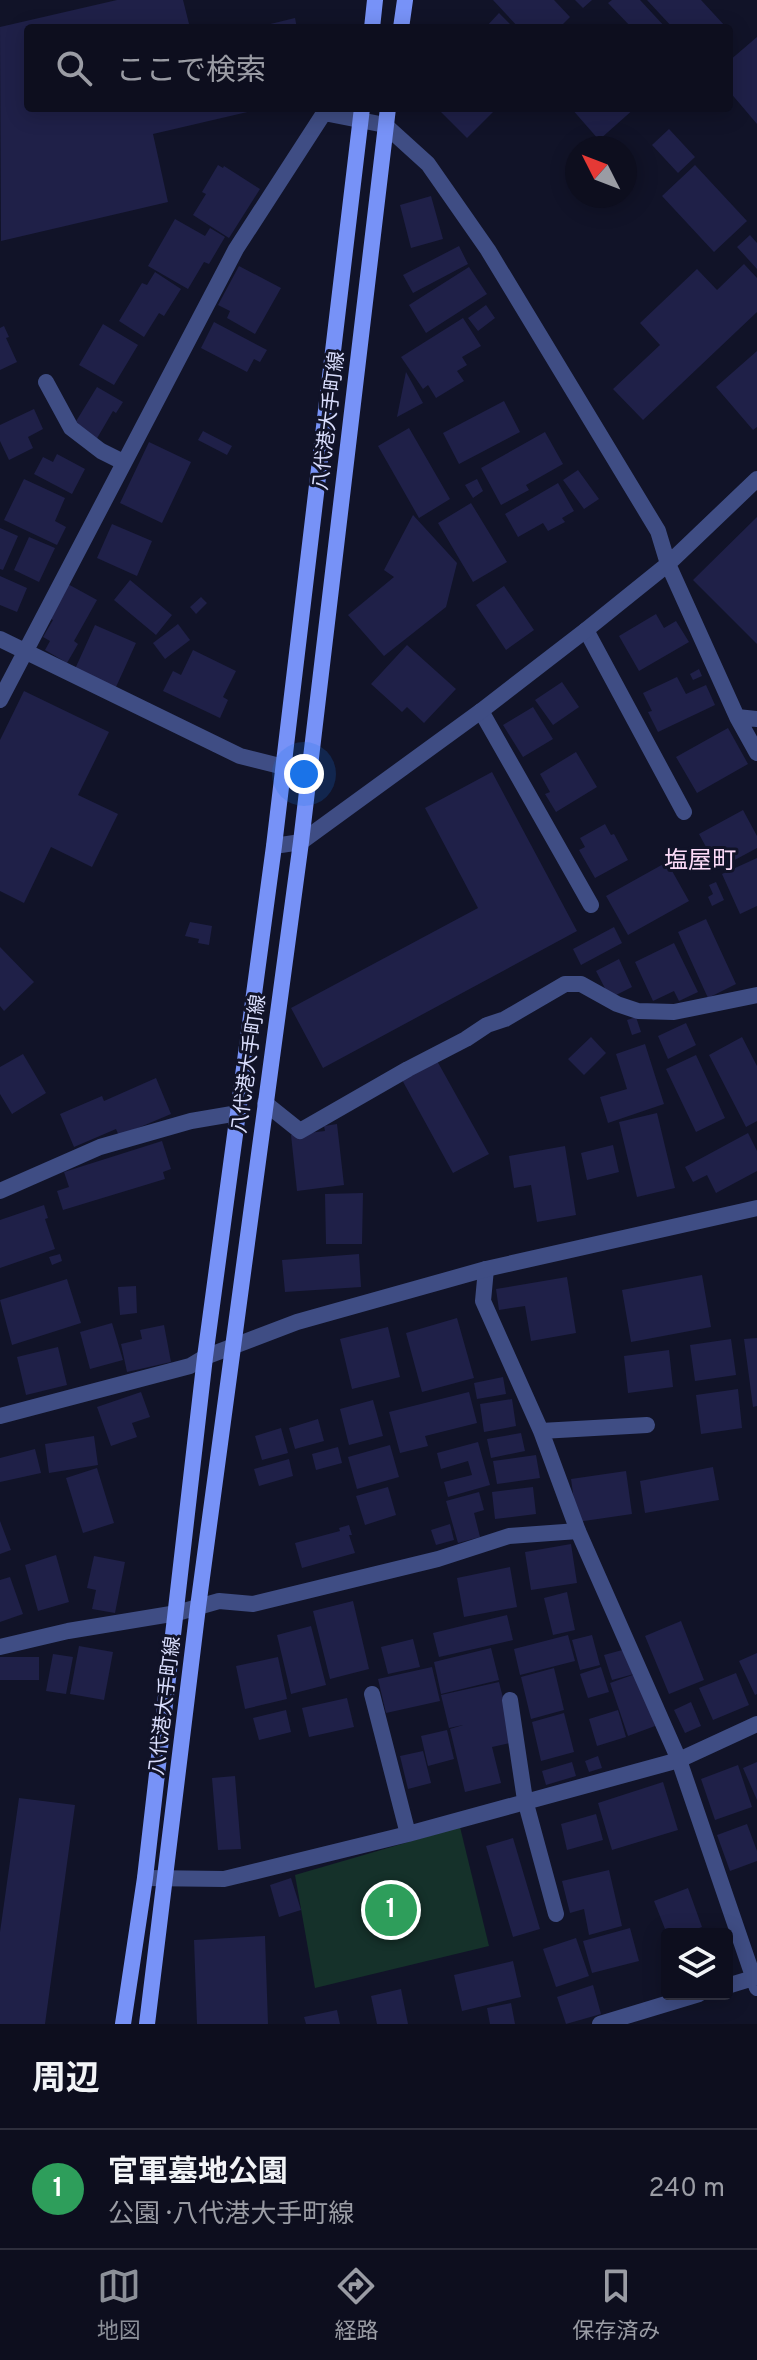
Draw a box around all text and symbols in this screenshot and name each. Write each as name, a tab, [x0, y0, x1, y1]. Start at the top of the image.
search box	[24, 24, 733, 112]
icon: search	[52, 46, 96, 90]
text: ここで検索	[116, 54, 266, 91]
north arrow	[565, 136, 637, 208]
street label: 八代港大手町線	[309, 350, 351, 492]
your location	[284, 754, 324, 794]
district label: 塩屋町	[664, 847, 736, 877]
street label: 八代港大手町線	[227, 993, 273, 1135]
street label: 八代港大手町線	[145, 1635, 187, 1777]
pin: 1	[365, 1880, 417, 1940]
map controls	[661, 1928, 733, 2000]
button: layers	[661, 1928, 733, 2000]
text: 周辺	[32, 2059, 100, 2102]
text: 官軍墓地公園	[108, 2155, 288, 2192]
text: 1	[53, 2173, 63, 2206]
text: 240 m	[648, 2173, 725, 2206]
text: 公園 · 八代港大手町線	[108, 2199, 354, 2232]
tab: 地図	[97, 2264, 141, 2346]
tab: 経路	[334, 2264, 378, 2346]
tab: 保存済み	[572, 2264, 660, 2346]

